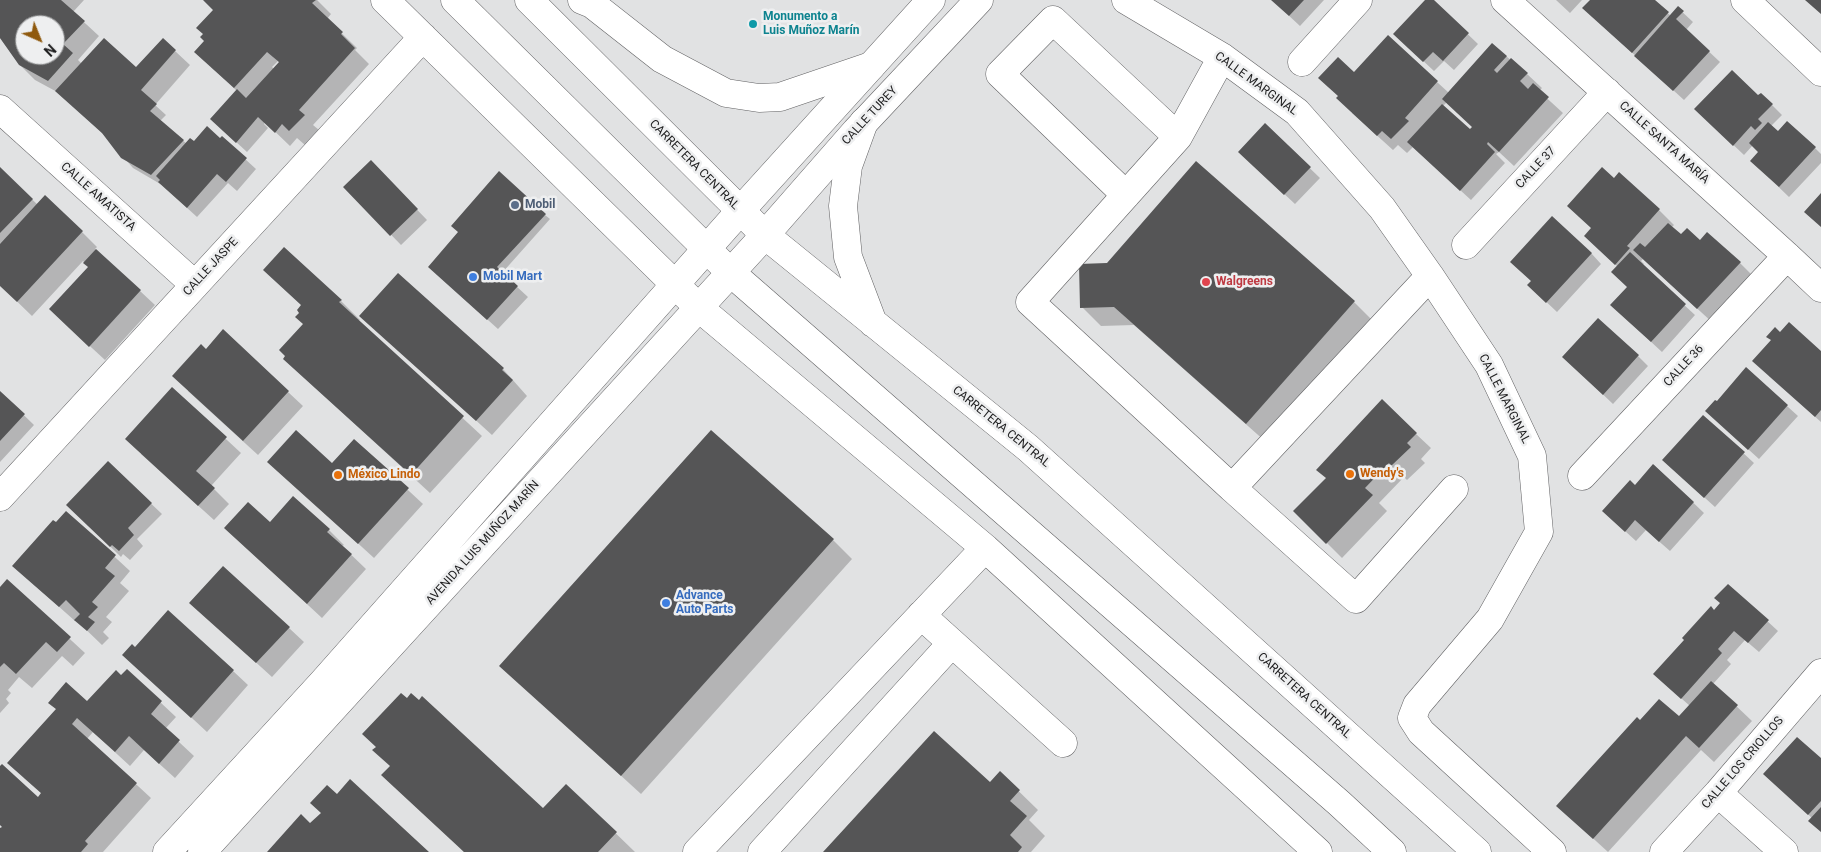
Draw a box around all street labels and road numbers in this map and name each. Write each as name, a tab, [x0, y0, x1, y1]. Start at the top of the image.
street label: CALLE MARGINAL	[1212, 49, 1300, 119]
street label: CALLE TUREY	[839, 84, 901, 148]
street label: CALLE SANTA MARÍA	[1616, 99, 1712, 187]
street label: CARRETERA CENTRAL	[646, 117, 742, 213]
street label: CALLE 37	[1513, 144, 1559, 192]
street label: CALLE AMATISTA	[58, 160, 138, 234]
street label: CALLE JASPE	[180, 235, 242, 299]
street label: CALLE 36	[1661, 342, 1707, 390]
street label: CALLE MARGINAL	[1475, 352, 1533, 446]
street label: CARRETERA CENTRAL	[949, 383, 1053, 471]
street label: AVENIDA LUIS MUÑOZ MARÍN	[423, 478, 543, 608]
street label: CARRETERA CENTRAL	[1254, 650, 1354, 742]
street label: CALLE LOS CRIOLLOS	[1699, 714, 1787, 812]

